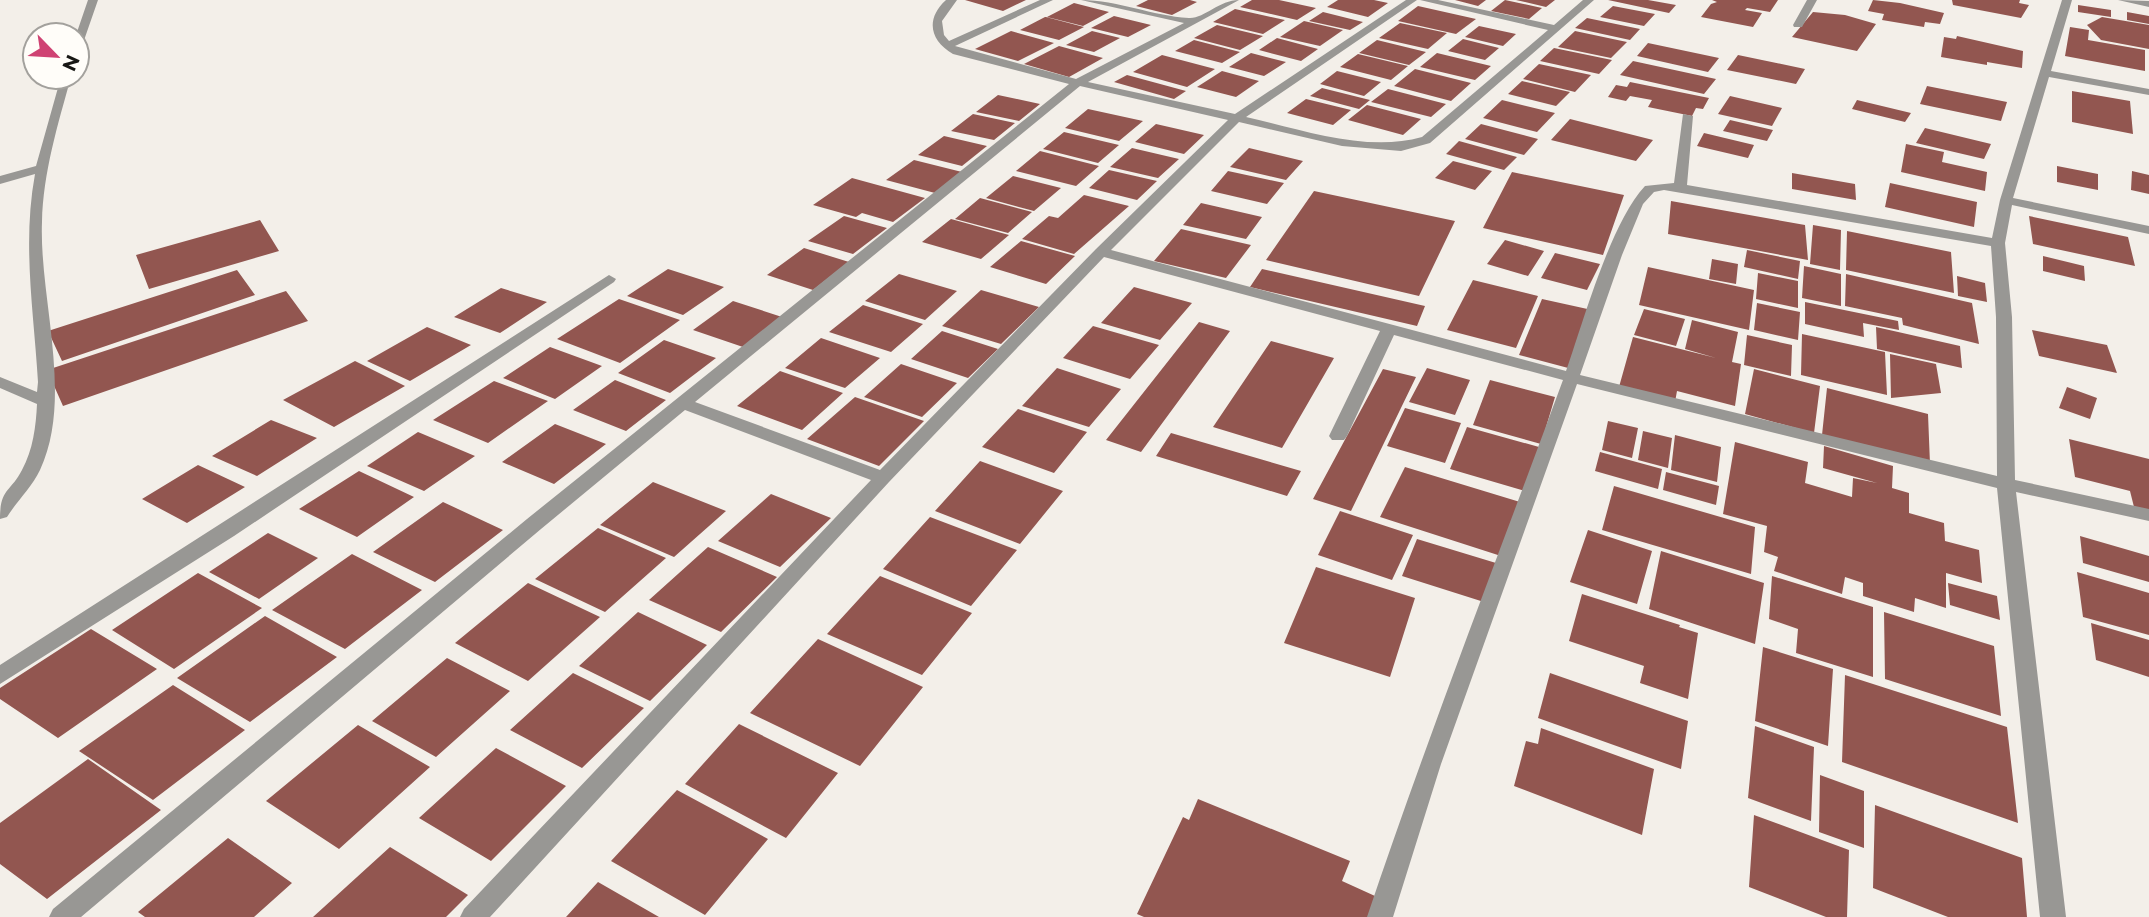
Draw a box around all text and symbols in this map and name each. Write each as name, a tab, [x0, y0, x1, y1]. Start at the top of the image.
north arrow	[21, 21, 91, 91]
text: N	[57, 51, 85, 75]

